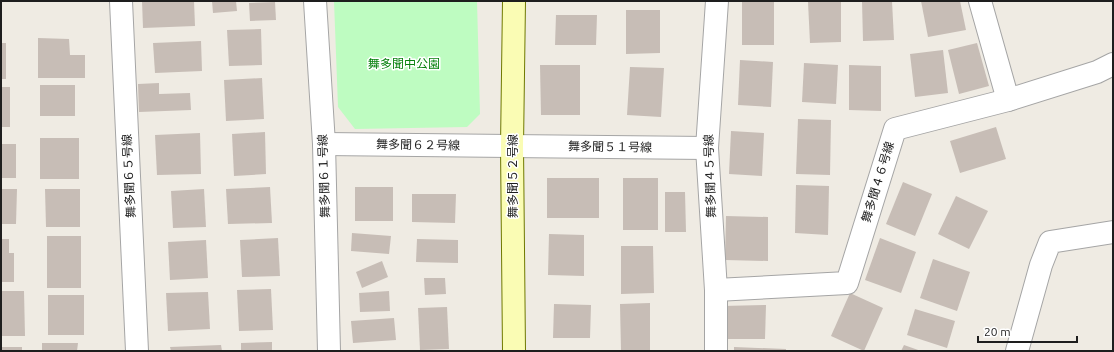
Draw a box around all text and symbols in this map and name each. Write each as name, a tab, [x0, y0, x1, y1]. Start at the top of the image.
park label: 舞多聞中公園	[368, 57, 440, 70]
street label: 舞多聞６５号線	[120, 134, 137, 218]
street label: 舞多聞６１号線	[316, 134, 331, 218]
street label: 舞多聞５２号線	[506, 134, 519, 218]
street label: 舞多聞４５号線	[702, 134, 717, 218]
street label: 舞多聞６２号線	[376, 137, 460, 152]
street label: 舞多聞５１号線	[568, 139, 652, 154]
street label: 舞多聞４６号線	[859, 140, 896, 224]
scale bar	[978, 318, 1077, 344]
text: 20 m	[984, 325, 1011, 338]

